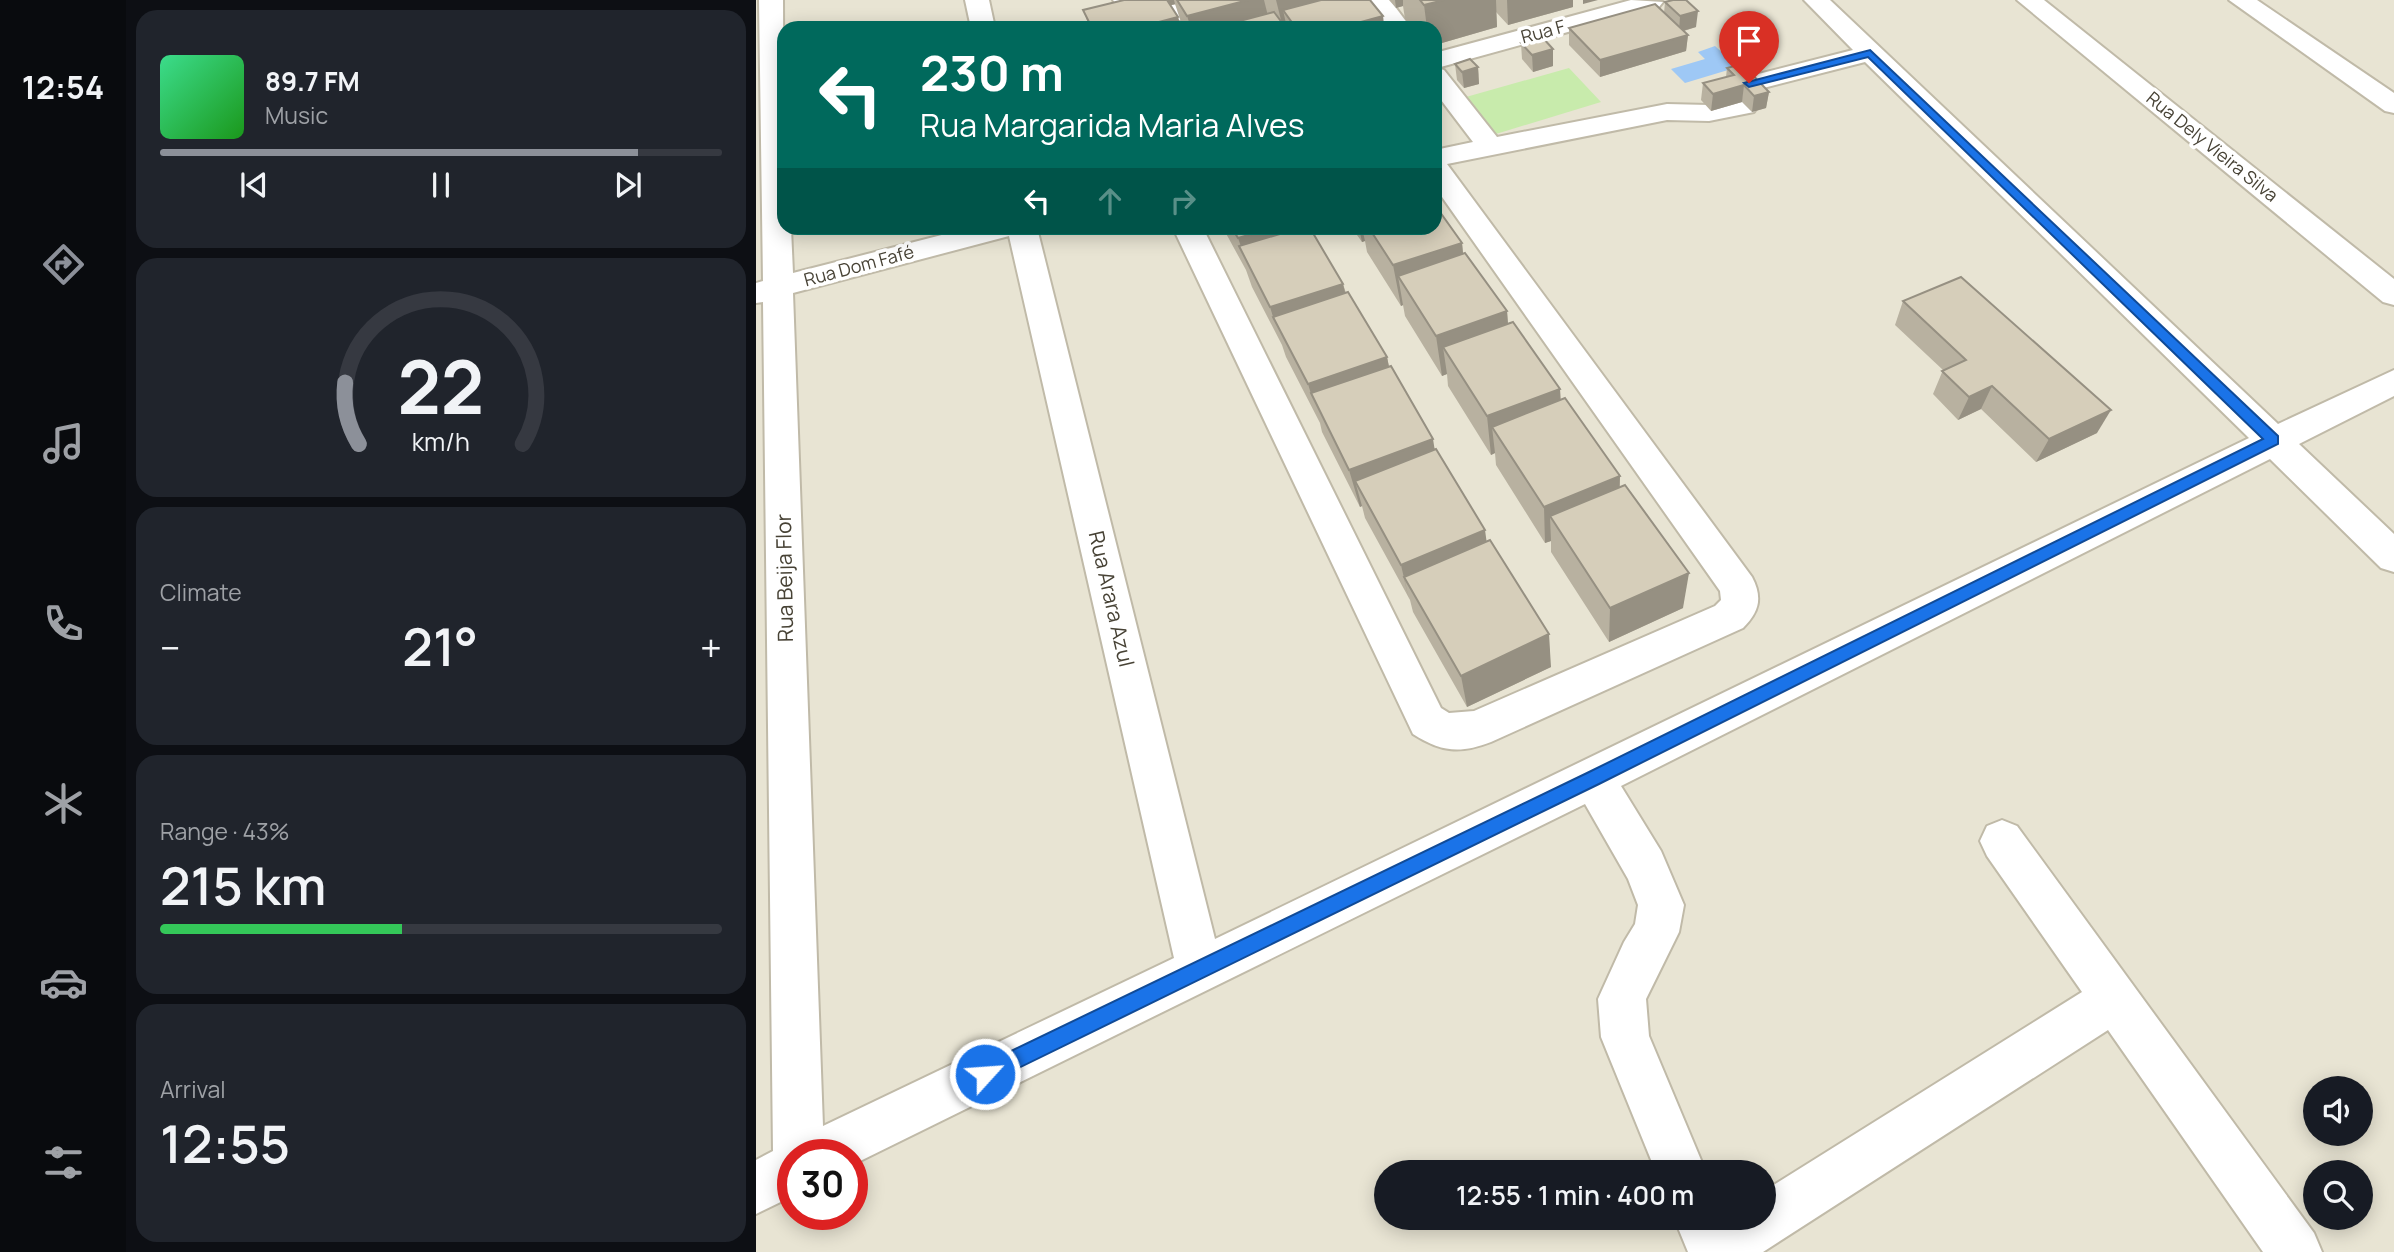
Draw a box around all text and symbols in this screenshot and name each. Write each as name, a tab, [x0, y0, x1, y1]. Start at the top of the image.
pin	[1719, 11, 1779, 83]
street label: Rua F	[1518, 14, 1567, 48]
icon: arrive	[1730, 22, 1768, 60]
text: 230 m	[920, 39, 1064, 106]
icon: left	[805, 49, 896, 140]
text: 89.7 FM	[265, 63, 360, 99]
text: 12:54	[22, 65, 104, 109]
street label: Rua Dely Vieira Silva	[2142, 86, 2283, 207]
text: Music	[265, 99, 328, 131]
text: Rua Margarida Maria Alves	[920, 103, 1305, 147]
icon: previous	[235, 166, 273, 204]
icon: pause	[422, 166, 460, 204]
icon: next	[609, 166, 647, 204]
icon: left	[1018, 182, 1056, 220]
icon: ahead	[1091, 182, 1129, 220]
icon: right	[1164, 182, 1202, 220]
street label: Rua Dom Fafé	[801, 239, 916, 291]
icon: directions	[39, 240, 88, 289]
text: 22	[398, 336, 484, 436]
icon: music	[39, 419, 88, 468]
text: km/h	[412, 423, 470, 458]
street label: Rua Beija Flor	[769, 513, 799, 642]
street label: Rua Arara Azul	[1083, 528, 1141, 669]
text: Climate	[160, 576, 242, 608]
icon: phone	[39, 599, 88, 648]
text: 21°	[402, 611, 478, 682]
text: −	[160, 621, 181, 673]
text: +	[700, 621, 722, 673]
icon: climate	[39, 779, 88, 828]
text: Range · 43%	[160, 815, 289, 847]
text: 215 km	[160, 850, 326, 921]
icon: car	[39, 958, 88, 1007]
position arrow	[948, 1037, 1022, 1111]
text: Arrival	[160, 1073, 226, 1105]
map controls	[2303, 1076, 2373, 1230]
button: sound	[2303, 1076, 2373, 1146]
text: 12:55	[160, 1108, 290, 1179]
icon: filters	[39, 1138, 88, 1187]
speed limit sign: 30	[777, 1139, 868, 1230]
button: search	[2303, 1160, 2373, 1230]
text: 12:55 · 1 min · 400 m	[1456, 1177, 1694, 1213]

